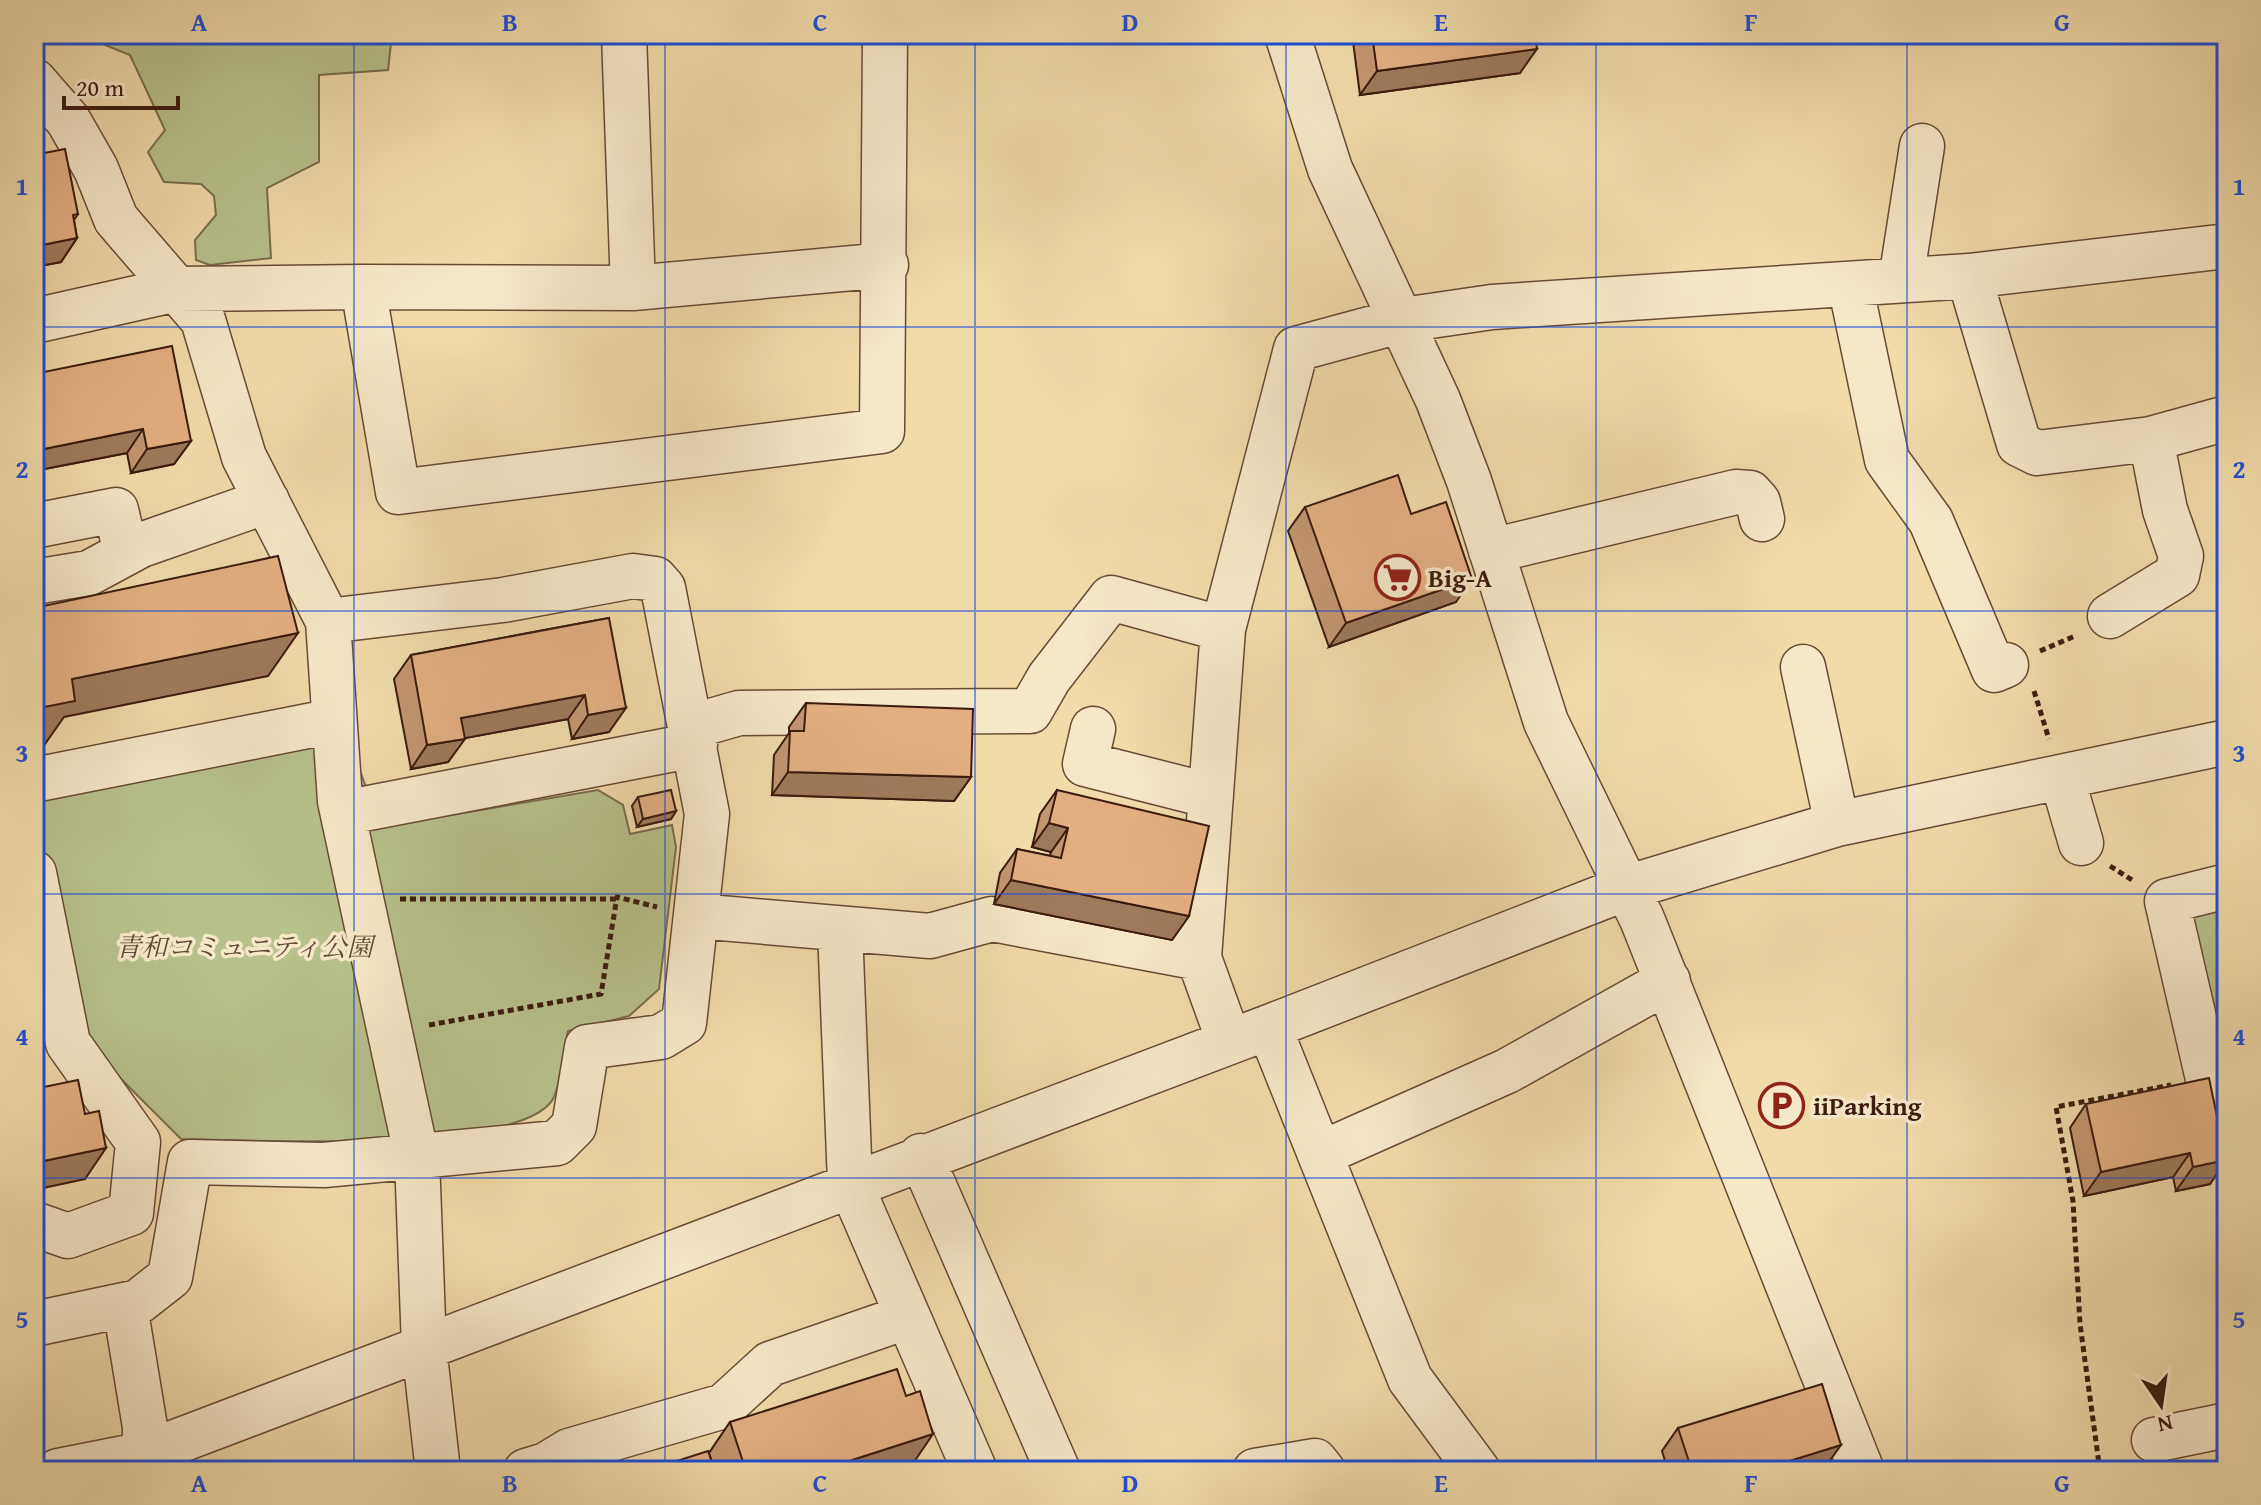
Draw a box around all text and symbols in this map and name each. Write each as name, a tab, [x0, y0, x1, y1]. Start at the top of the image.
text: A	[191, 2, 208, 41]
text: B	[502, 2, 518, 41]
text: C	[813, 2, 827, 41]
text: D	[1122, 2, 1138, 41]
text: E	[1434, 2, 1448, 41]
text: F	[1744, 2, 1758, 41]
text: G	[2054, 2, 2070, 41]
scale bar	[64, 60, 178, 110]
text: 20 m	[76, 70, 124, 105]
text: 1	[15, 166, 29, 205]
text: 1	[2232, 166, 2246, 205]
text: 2	[15, 449, 29, 488]
text: 2	[2232, 449, 2246, 488]
supermarket icon: Big-A	[1373, 553, 1421, 601]
place label: Big-A	[1428, 558, 1492, 597]
text: 3	[15, 733, 29, 772]
text: 3	[2232, 733, 2246, 772]
park label: 青和コミュニティ公園	[115, 927, 377, 966]
text: 4	[15, 1016, 29, 1055]
text: 4	[2232, 1016, 2246, 1055]
parking icon: iiParking	[1758, 1081, 1806, 1129]
place label: iiParking	[1813, 1086, 1922, 1125]
text: 5	[15, 1299, 29, 1338]
text: 5	[2232, 1299, 2246, 1338]
north arrow	[2121, 1365, 2201, 1445]
text: N	[2154, 1407, 2176, 1442]
text: A	[191, 1463, 208, 1502]
text: B	[502, 1463, 518, 1502]
text: C	[813, 1463, 827, 1502]
text: D	[1122, 1463, 1138, 1502]
text: E	[1434, 1463, 1448, 1502]
text: F	[1744, 1463, 1758, 1502]
text: G	[2054, 1463, 2070, 1502]

